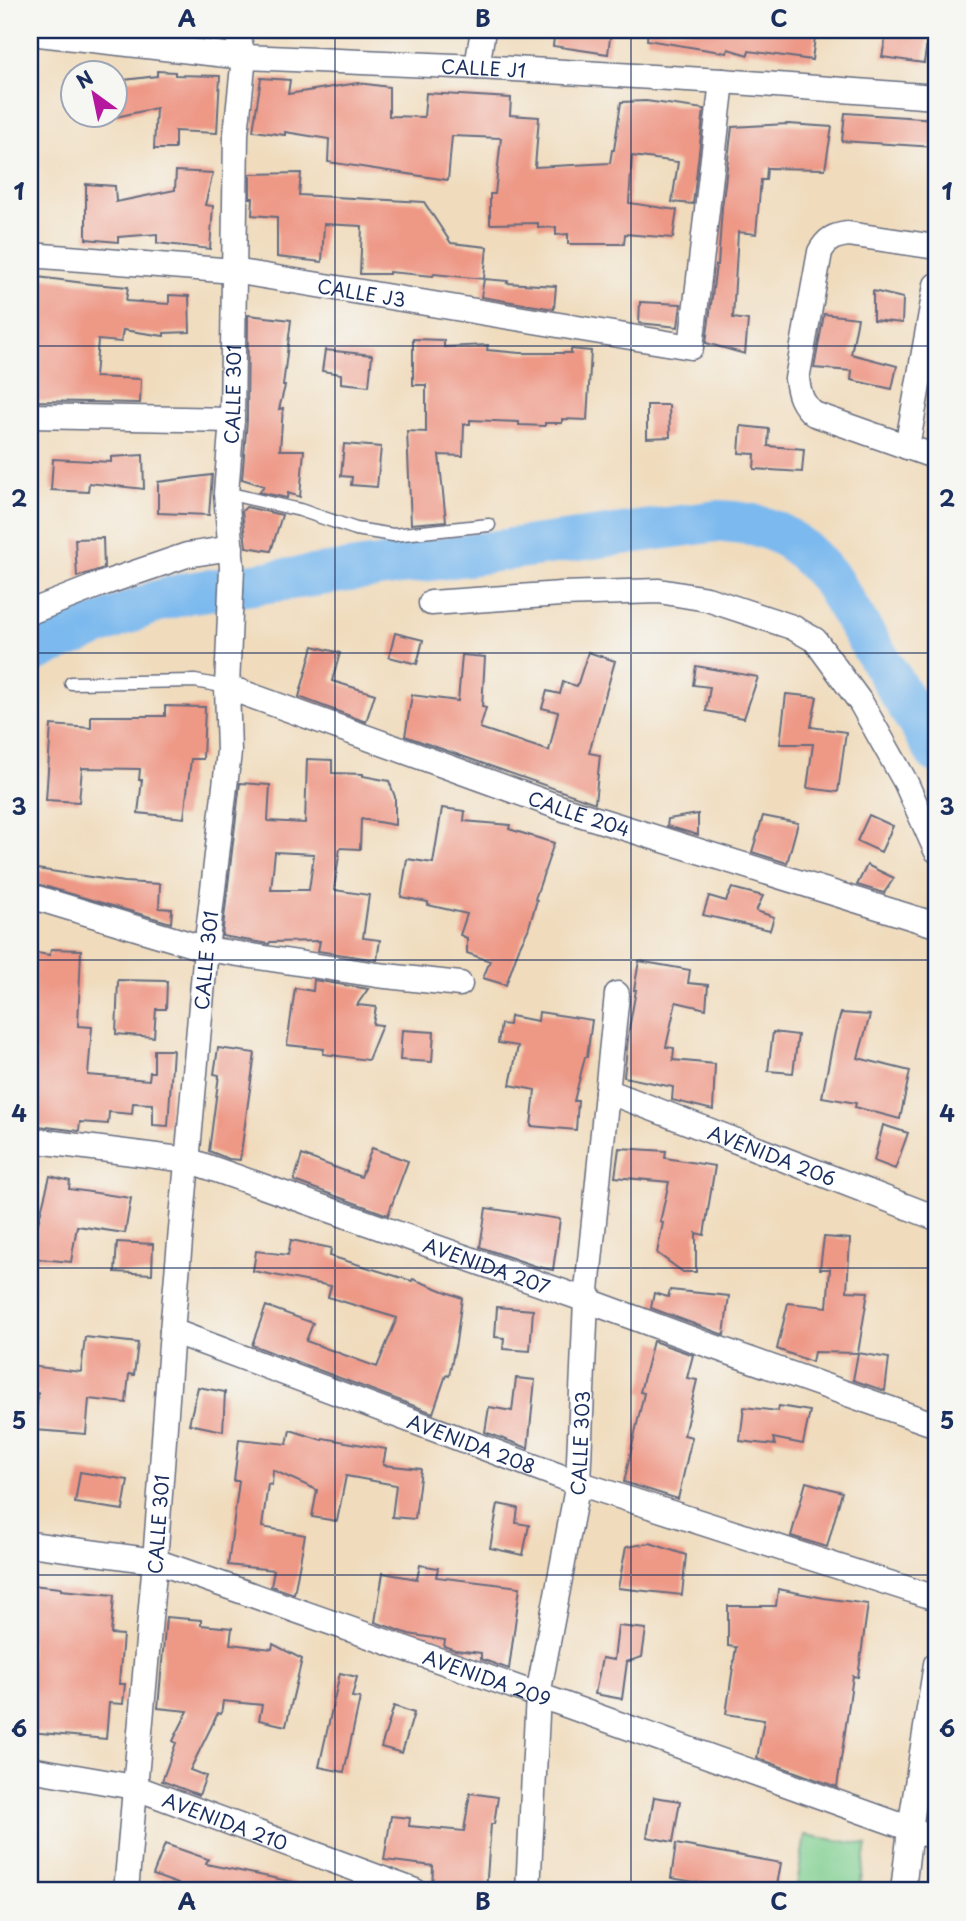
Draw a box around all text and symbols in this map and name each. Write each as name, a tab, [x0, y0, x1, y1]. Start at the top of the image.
text: A	[178, 0, 196, 35]
text: B	[475, 0, 491, 35]
text: C	[770, 0, 788, 35]
street label: CALLE J1	[440, 51, 527, 84]
north arrow	[60, 60, 130, 130]
text: N	[70, 63, 98, 95]
text: 1	[14, 173, 25, 208]
text: 1	[942, 173, 953, 208]
street label: CALLE J3	[315, 271, 408, 313]
street label: CALLE 301	[216, 344, 247, 445]
text: 2	[11, 480, 27, 515]
text: 2	[939, 480, 955, 515]
street label: CALLE 204	[524, 783, 634, 843]
text: 3	[11, 788, 27, 823]
text: 3	[939, 788, 955, 823]
street label: CALLE 301	[187, 909, 224, 1011]
text: 4	[11, 1095, 27, 1130]
text: 4	[939, 1095, 955, 1130]
street label: AVENIDA 206	[704, 1117, 840, 1192]
street label: AVENIDA 207	[420, 1230, 554, 1300]
street label: CALLE 303	[562, 1390, 596, 1498]
text: 5	[12, 1402, 26, 1437]
text: 5	[940, 1402, 954, 1437]
street label: AVENIDA 208	[404, 1406, 540, 1480]
street label: CALLE 301	[140, 1474, 175, 1575]
street label: AVENIDA 209	[419, 1642, 555, 1713]
text: 6	[11, 1710, 27, 1745]
text: 6	[939, 1710, 955, 1745]
street label: AVENIDA 210	[159, 1785, 292, 1857]
text: A	[178, 1883, 196, 1918]
text: B	[475, 1883, 491, 1918]
text: C	[770, 1883, 788, 1918]

